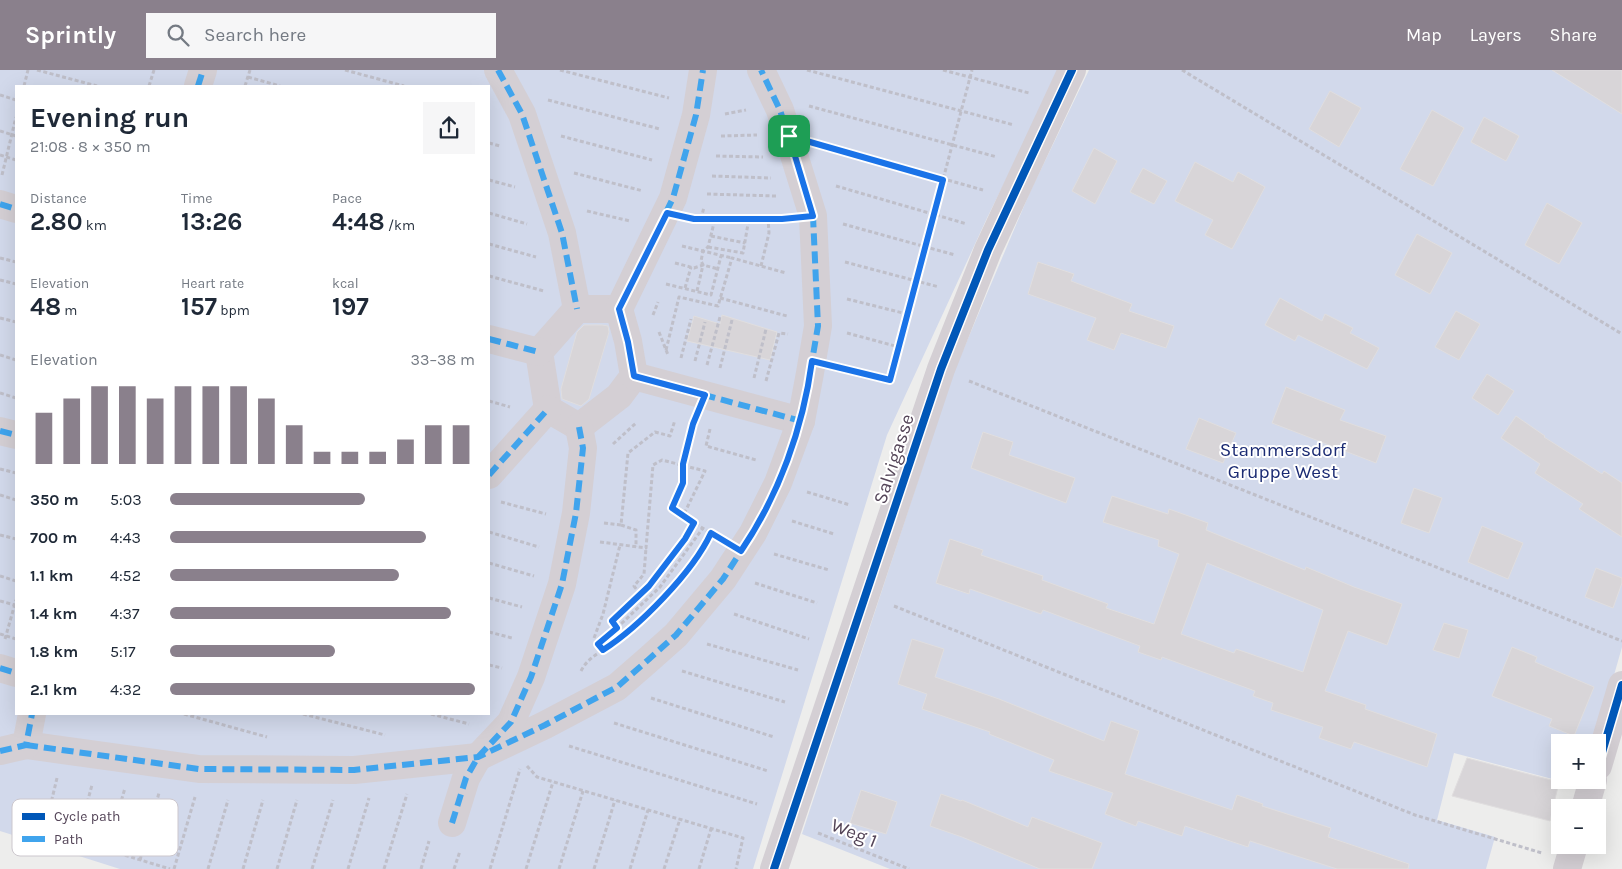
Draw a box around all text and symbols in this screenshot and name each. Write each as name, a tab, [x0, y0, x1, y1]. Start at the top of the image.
search box	[146, 13, 496, 58]
text: Sprintly	[25, 21, 116, 49]
icon: search	[164, 21, 192, 49]
text: Search here	[204, 24, 306, 46]
text: Map	[1406, 24, 1442, 46]
text: Layers	[1470, 24, 1522, 46]
text: Share	[1550, 24, 1597, 46]
text: Evening run	[30, 101, 189, 134]
button: share	[423, 102, 475, 154]
pin	[768, 115, 810, 157]
icon: arrive	[775, 122, 803, 150]
text: 21:08 · 8 × 350 m	[30, 137, 151, 156]
text: Distance	[30, 190, 87, 207]
text: Time	[181, 190, 212, 207]
text: Pace	[332, 190, 362, 207]
text: 2.80	[30, 207, 82, 236]
text: 13:26	[181, 207, 243, 236]
text: 4:48	[332, 207, 385, 236]
text: km	[82, 217, 107, 234]
text: /km	[385, 217, 415, 234]
text: Elevation	[30, 275, 89, 292]
text: Heart rate	[181, 275, 244, 292]
text: kcal	[332, 275, 359, 292]
text: 48	[30, 292, 61, 321]
text: 157	[181, 292, 217, 321]
text: 197	[332, 292, 369, 321]
text: m	[61, 302, 77, 319]
text: bpm	[217, 302, 250, 319]
text: Elevation	[30, 350, 98, 369]
text: 33–38 m	[410, 350, 475, 369]
street label: Salvigasse	[869, 411, 919, 507]
park label: Stammersdorf Gruppe West	[1220, 439, 1347, 483]
text: 350 m	[30, 490, 79, 509]
text: 5:03	[110, 490, 142, 509]
text: 700 m	[30, 528, 77, 547]
text: 4:43	[110, 528, 141, 547]
text: 1.1 km	[30, 566, 74, 585]
text: 4:52	[110, 566, 141, 585]
text: 1.4 km	[30, 604, 77, 623]
text: 4:37	[110, 604, 140, 623]
text: 1.8 km	[30, 642, 78, 661]
text: 5:17	[110, 642, 136, 661]
text: 2.1 km	[30, 680, 78, 699]
text: 4:32	[110, 680, 141, 699]
map controls	[1551, 734, 1606, 854]
button: +	[1551, 734, 1606, 789]
legend	[12, 799, 178, 856]
button: −	[1551, 799, 1606, 854]
text: Cycle path	[54, 808, 120, 825]
street label: Weg 1	[828, 814, 880, 852]
text: Path	[54, 831, 83, 848]

